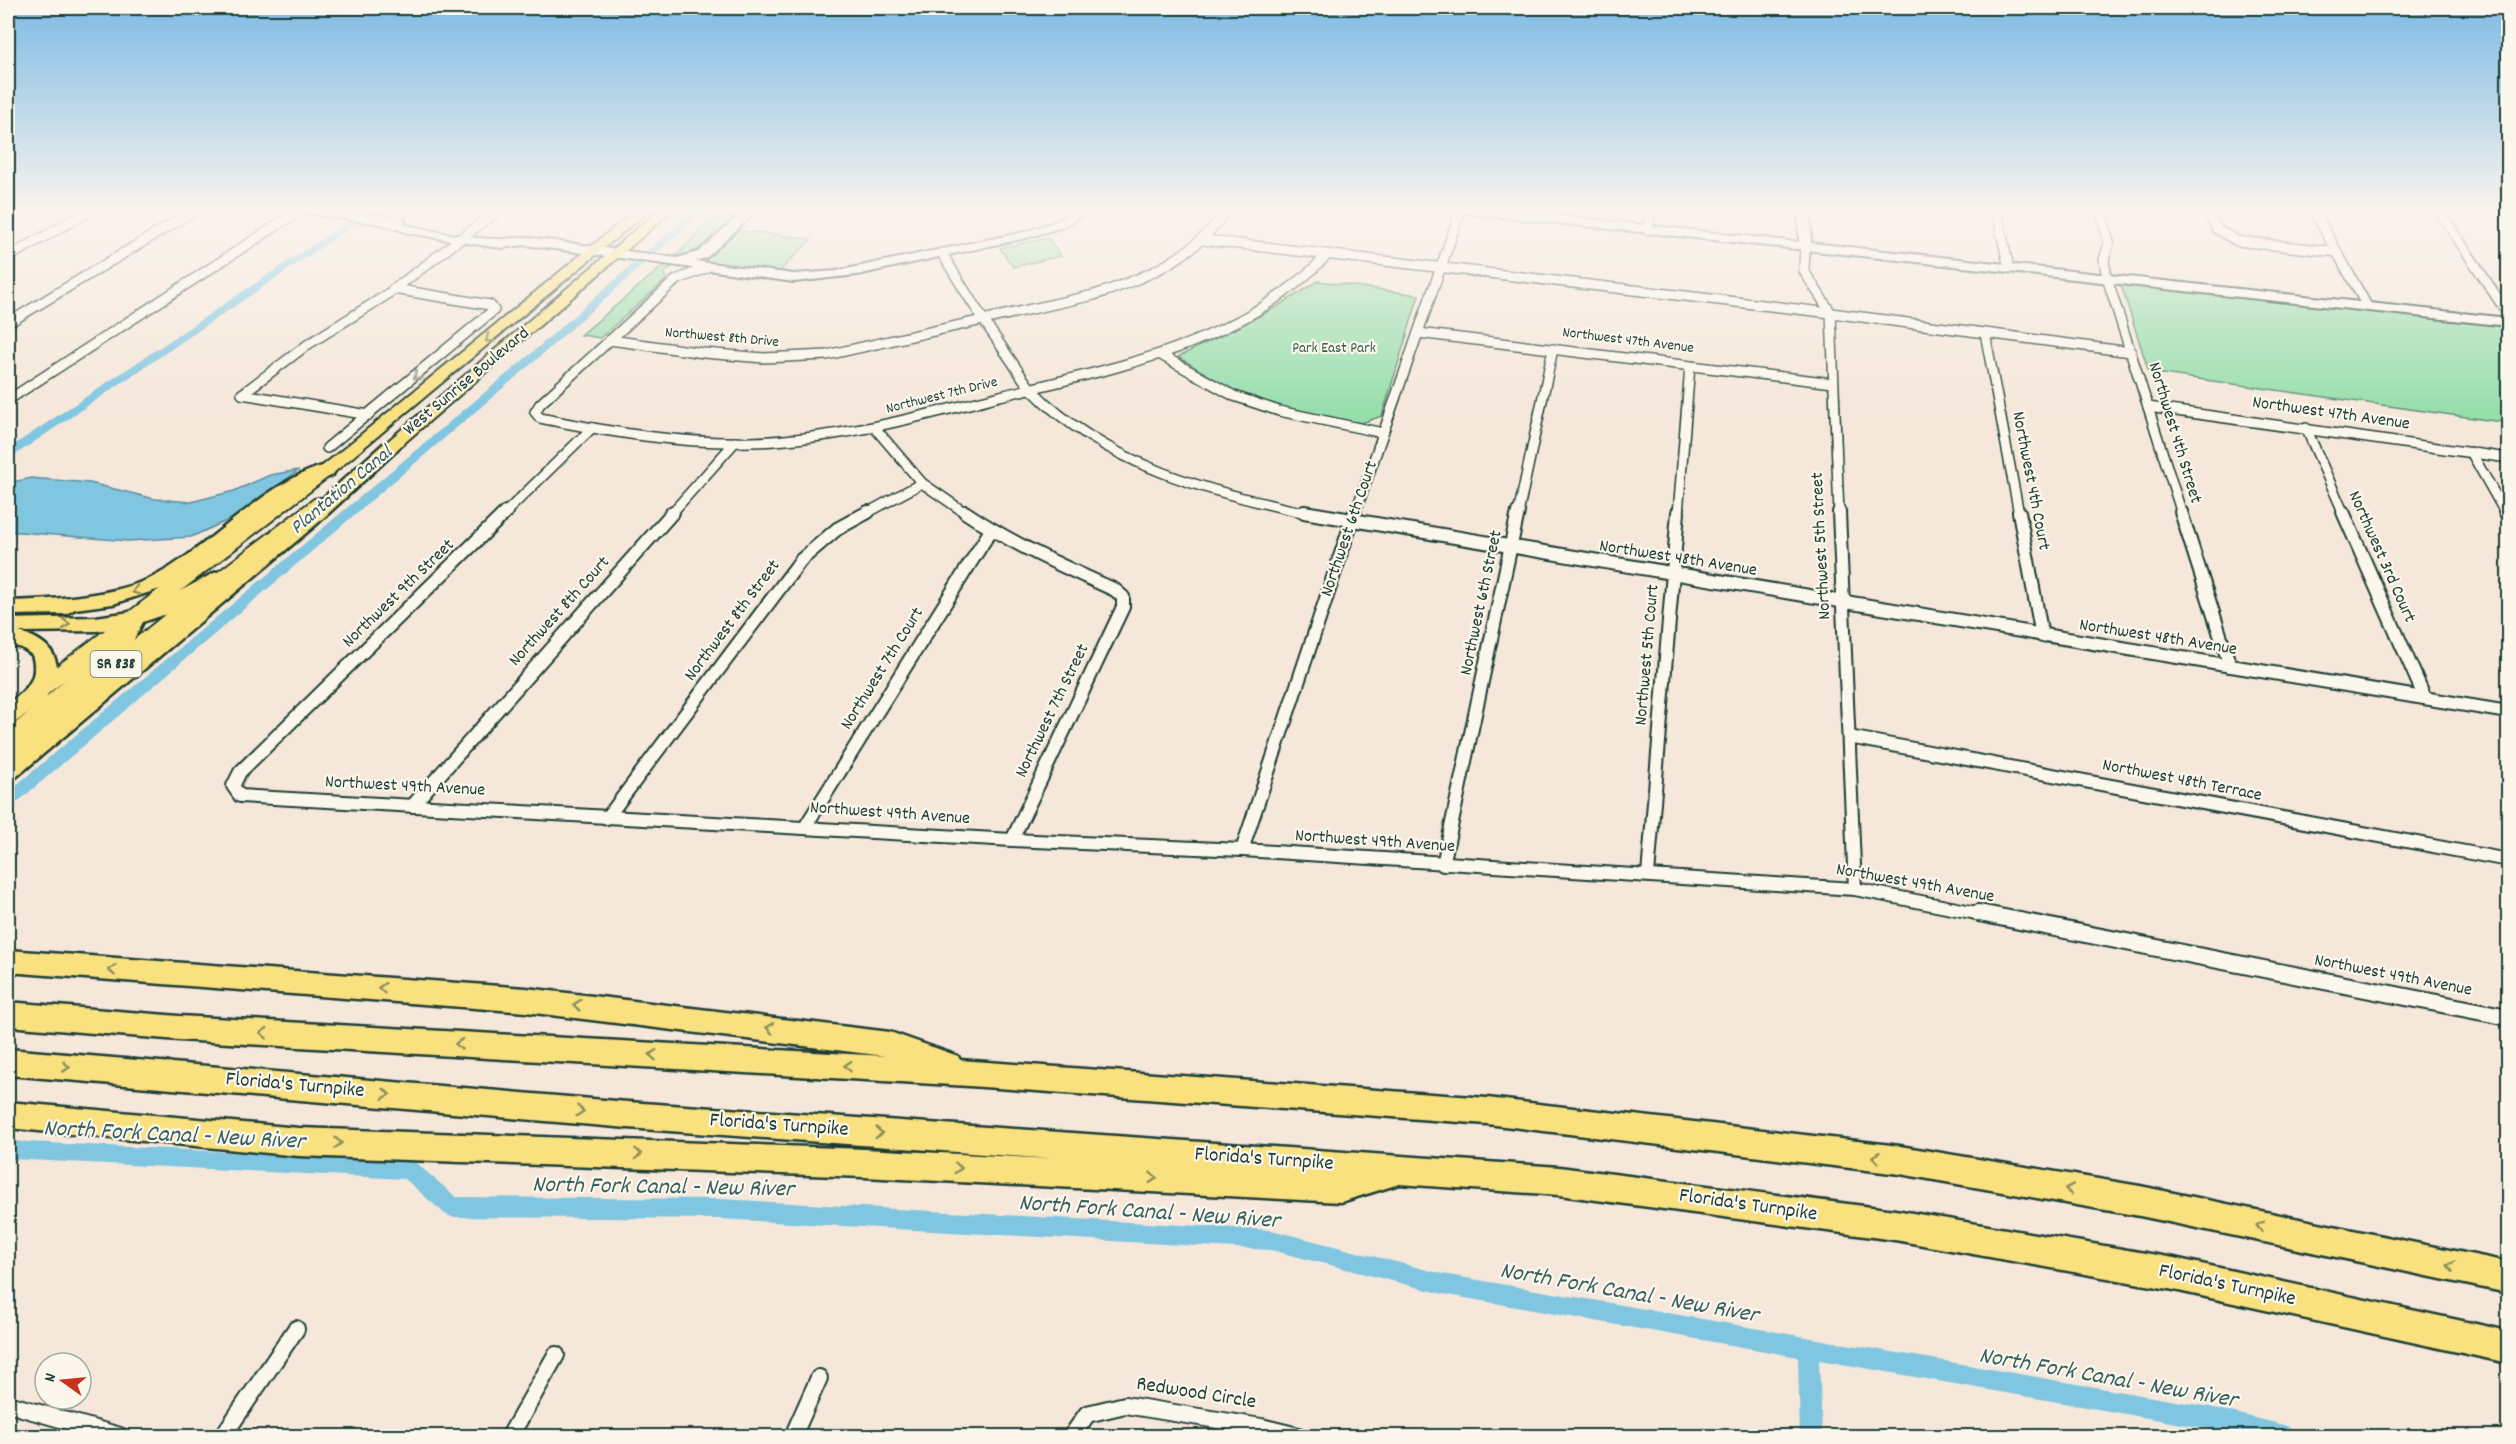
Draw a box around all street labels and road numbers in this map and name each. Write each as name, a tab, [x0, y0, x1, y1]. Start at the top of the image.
street label: West Sunrise Boulevard	[399, 322, 535, 442]
street label: Northwest 8th Drive	[664, 322, 780, 354]
street label: Northwest 47th Avenue	[1561, 322, 1695, 360]
street label: Northwest 4th Street	[2141, 359, 2207, 507]
street label: Northwest 7th Drive	[884, 371, 1000, 420]
street label: Northwest 47th Avenue	[2251, 391, 2412, 437]
street label: Northwest 4th Court	[2004, 410, 2056, 553]
street label: Northwest 6th Court	[1315, 457, 1385, 600]
street label: Northwest 5th Street	[1806, 471, 1838, 620]
street label: Northwest 3rd Court	[2341, 487, 2421, 627]
street label: Northwest 6th Street	[1454, 528, 1510, 678]
street label: Northwest 9th Street	[337, 534, 461, 654]
street label: Northwest 48th Avenue	[1597, 534, 1759, 584]
street label: Northwest 8th Court	[504, 551, 617, 673]
street label: Northwest 8th Street	[679, 555, 787, 687]
street label: Northwest 5th Court	[1629, 583, 1667, 727]
street label: Northwest 7th Court	[835, 603, 931, 735]
street label: Northwest 48th Avenue	[2077, 613, 2239, 663]
street label: Northwest 7th Street	[1010, 640, 1096, 782]
road number: SR 838	[90, 651, 142, 677]
street label: Northwest 48th Terrace	[2100, 753, 2264, 809]
street label: Northwest 49th Avenue	[324, 770, 486, 804]
street label: Northwest 49th Avenue	[809, 796, 971, 832]
street label: Northwest 49th Avenue	[1294, 824, 1456, 860]
street label: Northwest 49th Avenue	[1834, 858, 1996, 910]
street label: Northwest 49th Avenue	[2312, 948, 2474, 1004]
street label: Florida's Turnpike	[224, 1065, 366, 1107]
street label: Florida's Turnpike	[709, 1106, 849, 1146]
street label: Florida's Turnpike	[1194, 1140, 1334, 1180]
street label: Florida's Turnpike	[1677, 1181, 1819, 1231]
street label: Florida's Turnpike	[2156, 1257, 2298, 1315]
street label: Redwood Circle	[1134, 1370, 1258, 1418]

